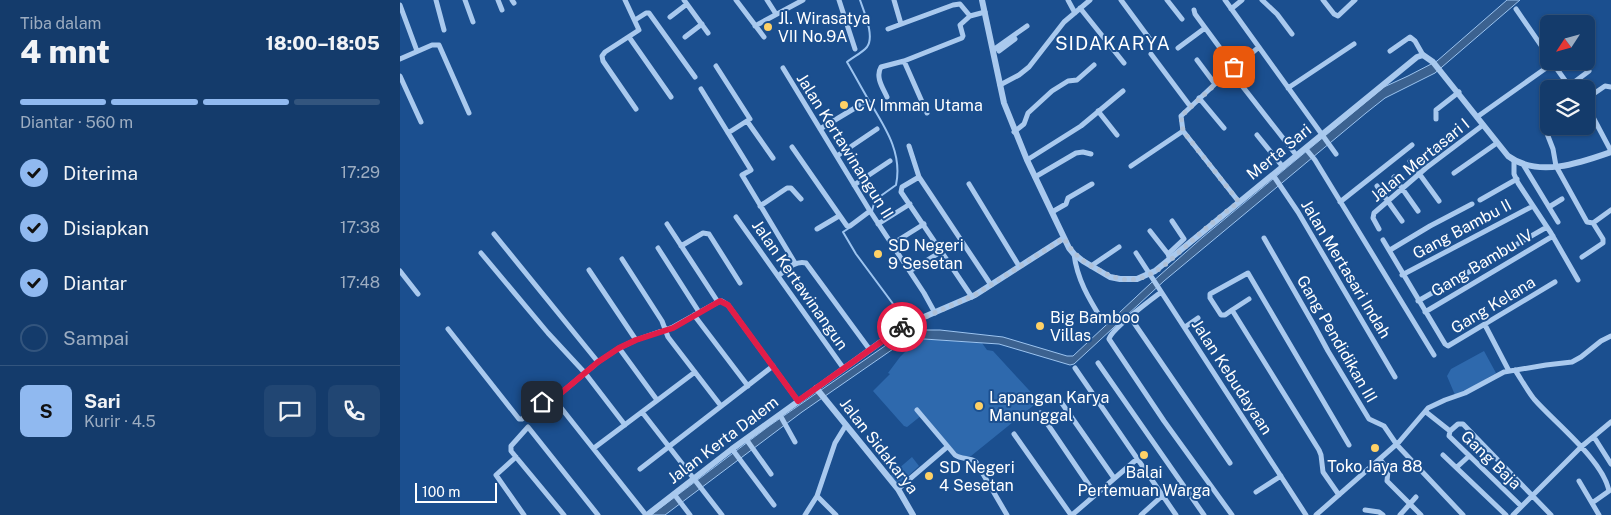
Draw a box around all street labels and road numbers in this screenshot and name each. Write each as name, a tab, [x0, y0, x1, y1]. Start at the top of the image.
street label: Jalan Kertawinangun II	[793, 70, 897, 222]
street label: Jalan Mertasari I	[1367, 114, 1473, 206]
street label: Merta Sari	[1243, 120, 1315, 184]
street label: Gang Bambu II	[1409, 195, 1515, 263]
street label: Jalan Mertasari Indah	[1297, 196, 1395, 342]
street label: Jalan Kertawinangun	[748, 216, 852, 354]
street label: Gang Bambu IV	[1428, 225, 1536, 301]
street label: Gang Pendidikan III	[1293, 272, 1381, 406]
street label: Gang Kelana	[1447, 272, 1539, 338]
street label: Jalan Kebudayaan	[1188, 316, 1276, 438]
street label: Jalan Kerta Dalem	[664, 392, 782, 488]
street label: Jalan Sidakarya	[836, 394, 922, 498]
street label: Gang Baja	[1457, 427, 1525, 493]

